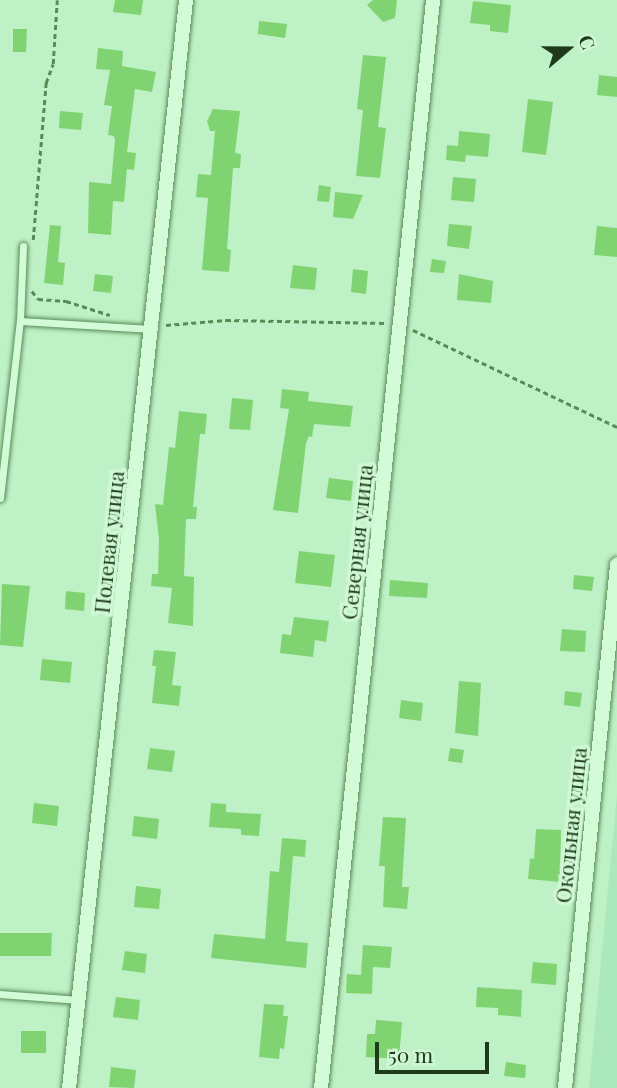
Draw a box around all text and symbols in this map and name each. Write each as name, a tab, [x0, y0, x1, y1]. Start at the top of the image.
north arrow	[533, 14, 603, 84]
text: С	[573, 31, 602, 53]
street label: Северная улица	[335, 463, 377, 621]
street label: Полевая улица	[88, 469, 128, 615]
street label: Окольная улица	[549, 746, 591, 904]
scale bar	[379, 1028, 493, 1072]
text: 50 m	[388, 1040, 433, 1068]

